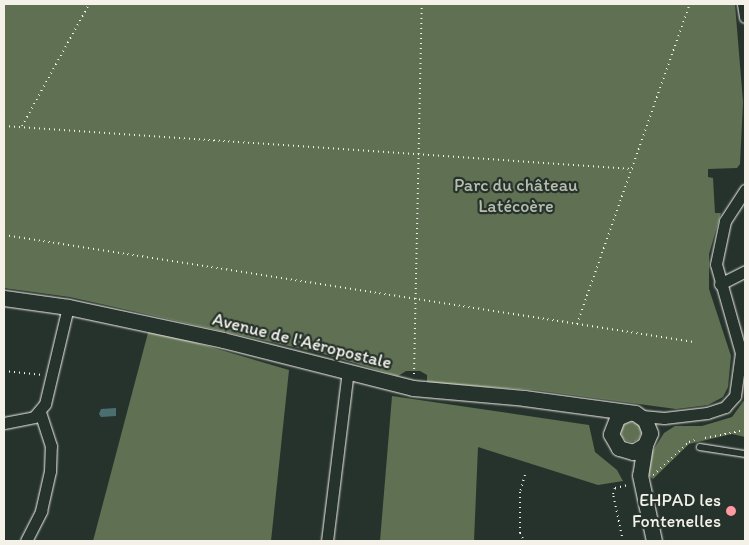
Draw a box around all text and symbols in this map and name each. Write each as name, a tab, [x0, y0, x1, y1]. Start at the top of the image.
park label: Parc du château Latécoère	[454, 175, 578, 218]
street label: Avenue de l'Aéropostale	[210, 308, 394, 374]
place label: EHPAD les Fontenelles	[632, 490, 721, 532]
marker: EHPAD les Fontenelles	[725, 505, 737, 517]

